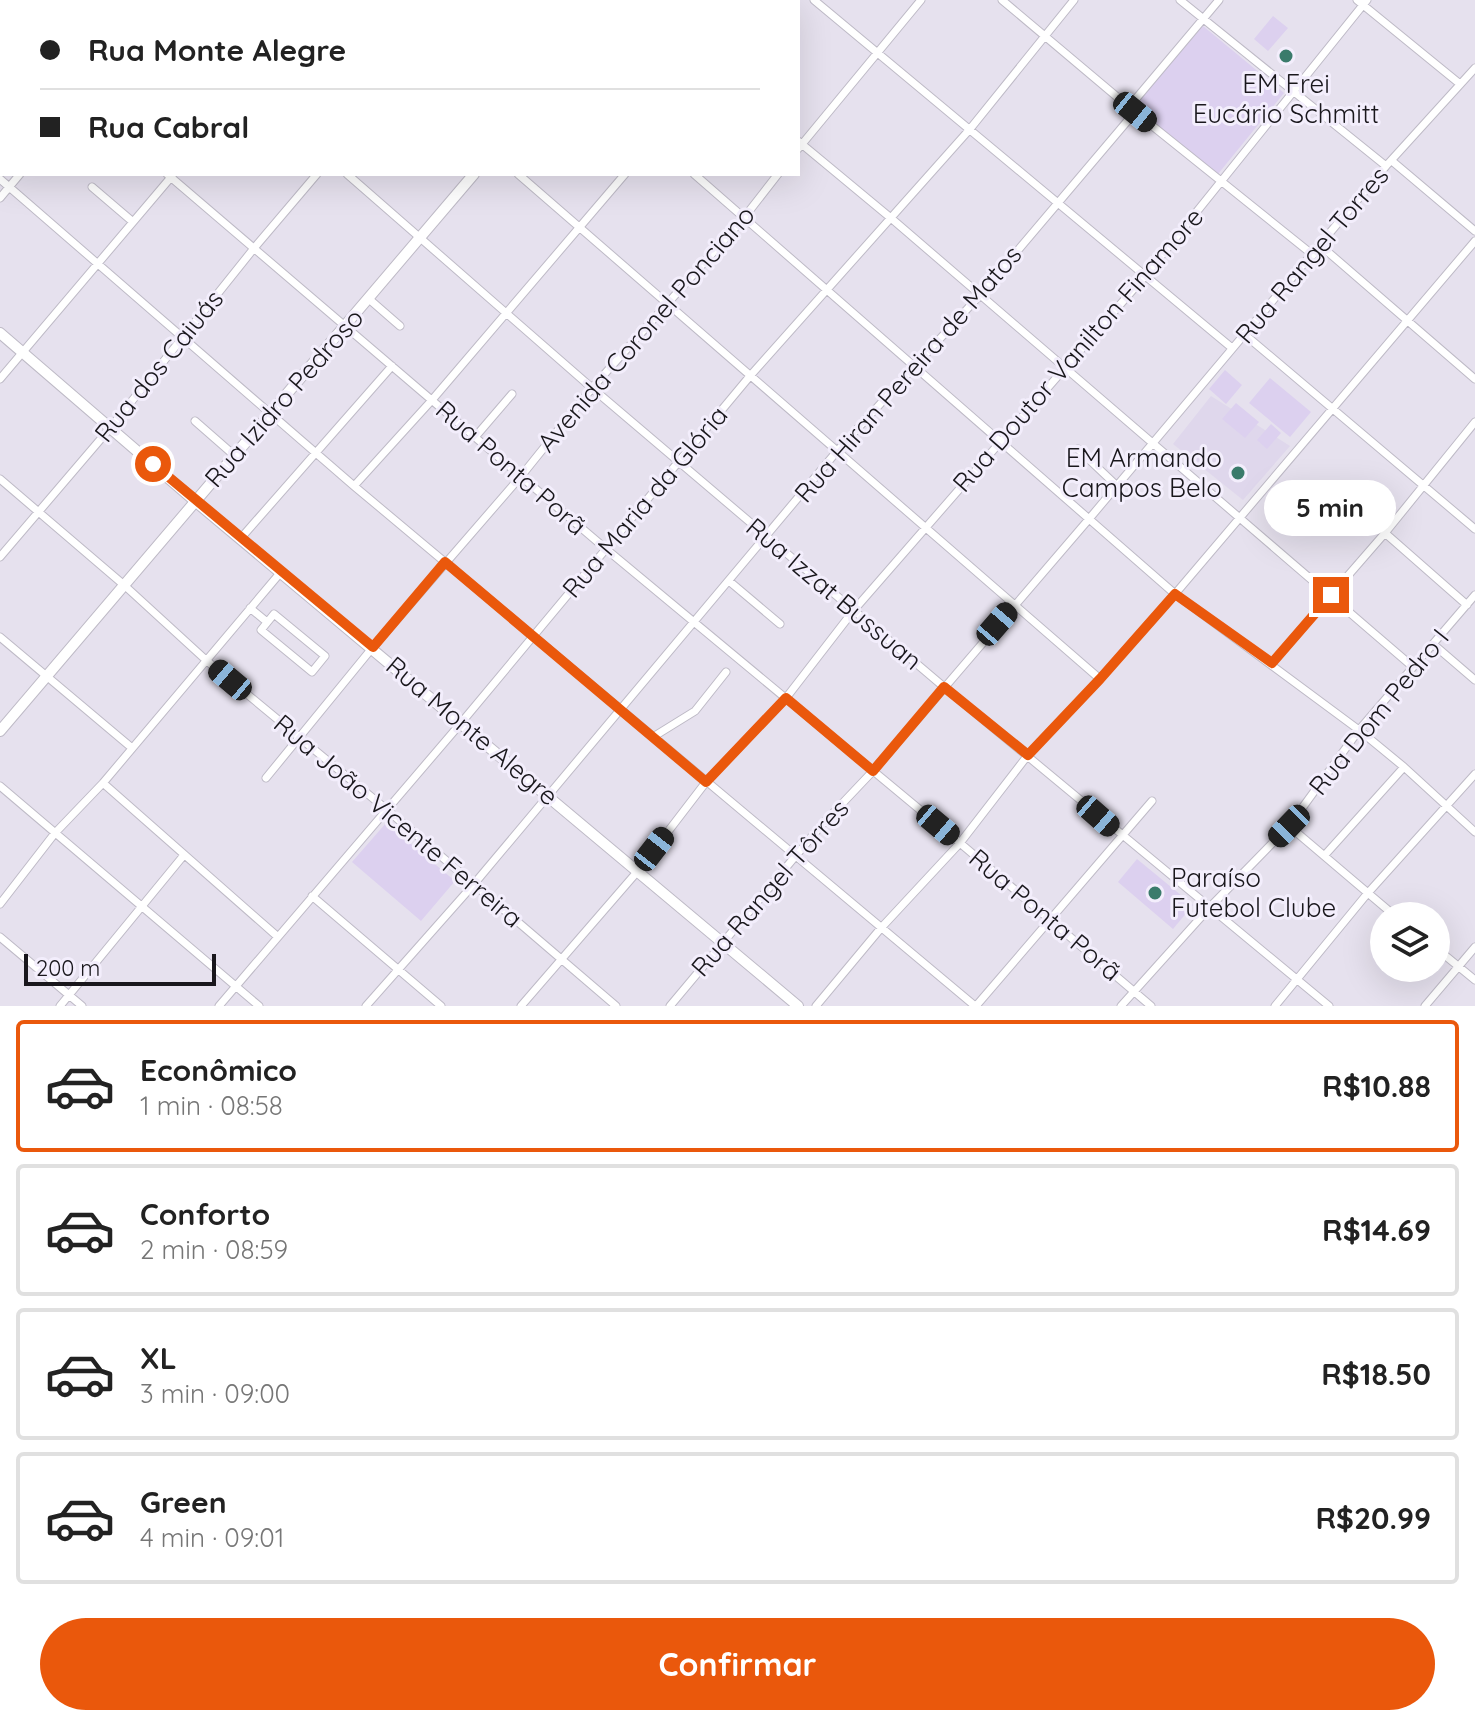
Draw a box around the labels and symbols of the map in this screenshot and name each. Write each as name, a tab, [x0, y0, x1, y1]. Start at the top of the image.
marker: EM Frei Eucário Schmitt	[1277, 47, 1295, 65]
place label: EM Frei Eucário Schmitt	[1193, 67, 1379, 130]
car	[1109, 88, 1161, 136]
street label: Rua Rangel Torres	[1228, 159, 1395, 350]
street label: Avenida Coronel Ponciano	[530, 199, 762, 459]
street label: Rua Doutor Vanilton Finamore	[945, 201, 1210, 499]
street label: Rua Hiran Pereira de Matos	[787, 238, 1028, 509]
street label: Rua dos Caiuás	[87, 283, 230, 449]
street label: Rua Izidro Pedroso	[197, 302, 370, 494]
street label: Rua Ponta Porã	[429, 393, 593, 542]
street label: Rua Maria da Glória	[555, 399, 734, 604]
place label: EM Armando Campos Belo	[1062, 441, 1222, 504]
route start	[135, 446, 171, 482]
marker: EM Armando Campos Belo	[1229, 464, 1247, 482]
callout: 5 min	[1265, 479, 1397, 535]
street label: Rua Izzat Bussuan	[740, 510, 929, 677]
route end	[1313, 577, 1349, 613]
car	[972, 598, 1022, 650]
street label: Rua Dom Pedro I	[1301, 622, 1456, 802]
street label: Rua Monte Alegre	[379, 649, 565, 812]
car	[204, 655, 256, 705]
street label: Rua João Vicente Ferreira	[267, 707, 529, 934]
car	[1072, 791, 1124, 841]
street label: Rua Rangel Tôrres	[684, 792, 856, 983]
car	[912, 800, 964, 850]
car	[1264, 800, 1314, 852]
car	[630, 823, 678, 875]
street label: Rua Ponta Porã	[962, 841, 1128, 988]
place label: Paraíso Futebol Clube	[1171, 861, 1336, 924]
marker: Paraíso Futebol Clube	[1146, 884, 1164, 902]
scale bar	[24, 950, 216, 986]

